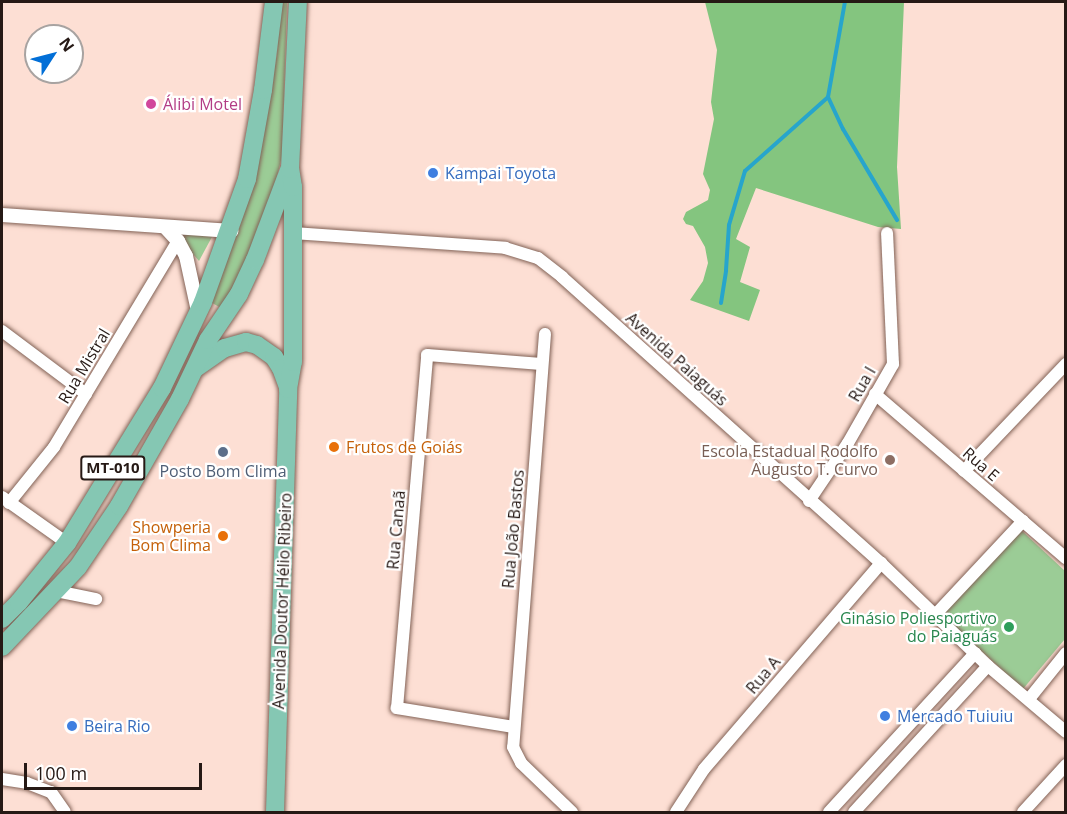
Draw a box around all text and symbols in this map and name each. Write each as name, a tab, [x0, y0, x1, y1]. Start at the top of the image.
north arrow	[24, 24, 84, 84]
text: N	[54, 33, 80, 56]
place label: Álibi Motel	[163, 94, 242, 114]
marker: Álibi Motel	[144, 97, 158, 111]
place label: Kampai Toyota	[445, 163, 556, 183]
marker: Kampai Toyota	[426, 166, 440, 180]
street label: Avenida Paiaguás	[622, 308, 732, 410]
street label: Rua Mistral	[54, 325, 114, 407]
street label: Rua I	[844, 363, 880, 405]
place label: Frutos de Goiás	[346, 437, 462, 457]
marker: Frutos de Goiás	[327, 440, 341, 454]
place label: Escola Estadual Rodolfo Augusto T. Curvo	[701, 441, 878, 479]
street label: Rua E	[959, 443, 1003, 485]
marker: Posto Bom Clima	[216, 445, 230, 459]
marker: Escola Estadual Rodolfo Augusto T. Curvo	[883, 453, 897, 467]
road number: MT-010	[80, 456, 146, 480]
place label: Posto Bom Clima	[159, 461, 287, 481]
street label: Rua João Bastos	[498, 469, 528, 589]
street label: Rua Canaã	[383, 490, 409, 570]
street label: Avenida Doutor Hélio Ribeiro	[269, 493, 295, 709]
place label: Showperia Bom Clima	[130, 517, 211, 555]
marker: Showperia Bom Clima	[216, 529, 230, 543]
place label: Ginásio Poliesportivo do Paiaguás	[840, 608, 997, 646]
marker: Ginásio Poliesportivo do Paiaguás	[1002, 620, 1016, 634]
street label: Rua A	[742, 652, 784, 698]
place label: Mercado Tuiuiu	[897, 706, 1013, 726]
marker: Mercado Tuiuiu	[878, 709, 892, 723]
place label: Beira Rio	[84, 716, 150, 736]
marker: Beira Rio	[65, 719, 79, 733]
scale bar	[27, 751, 206, 789]
text: 100 m	[35, 761, 87, 785]

